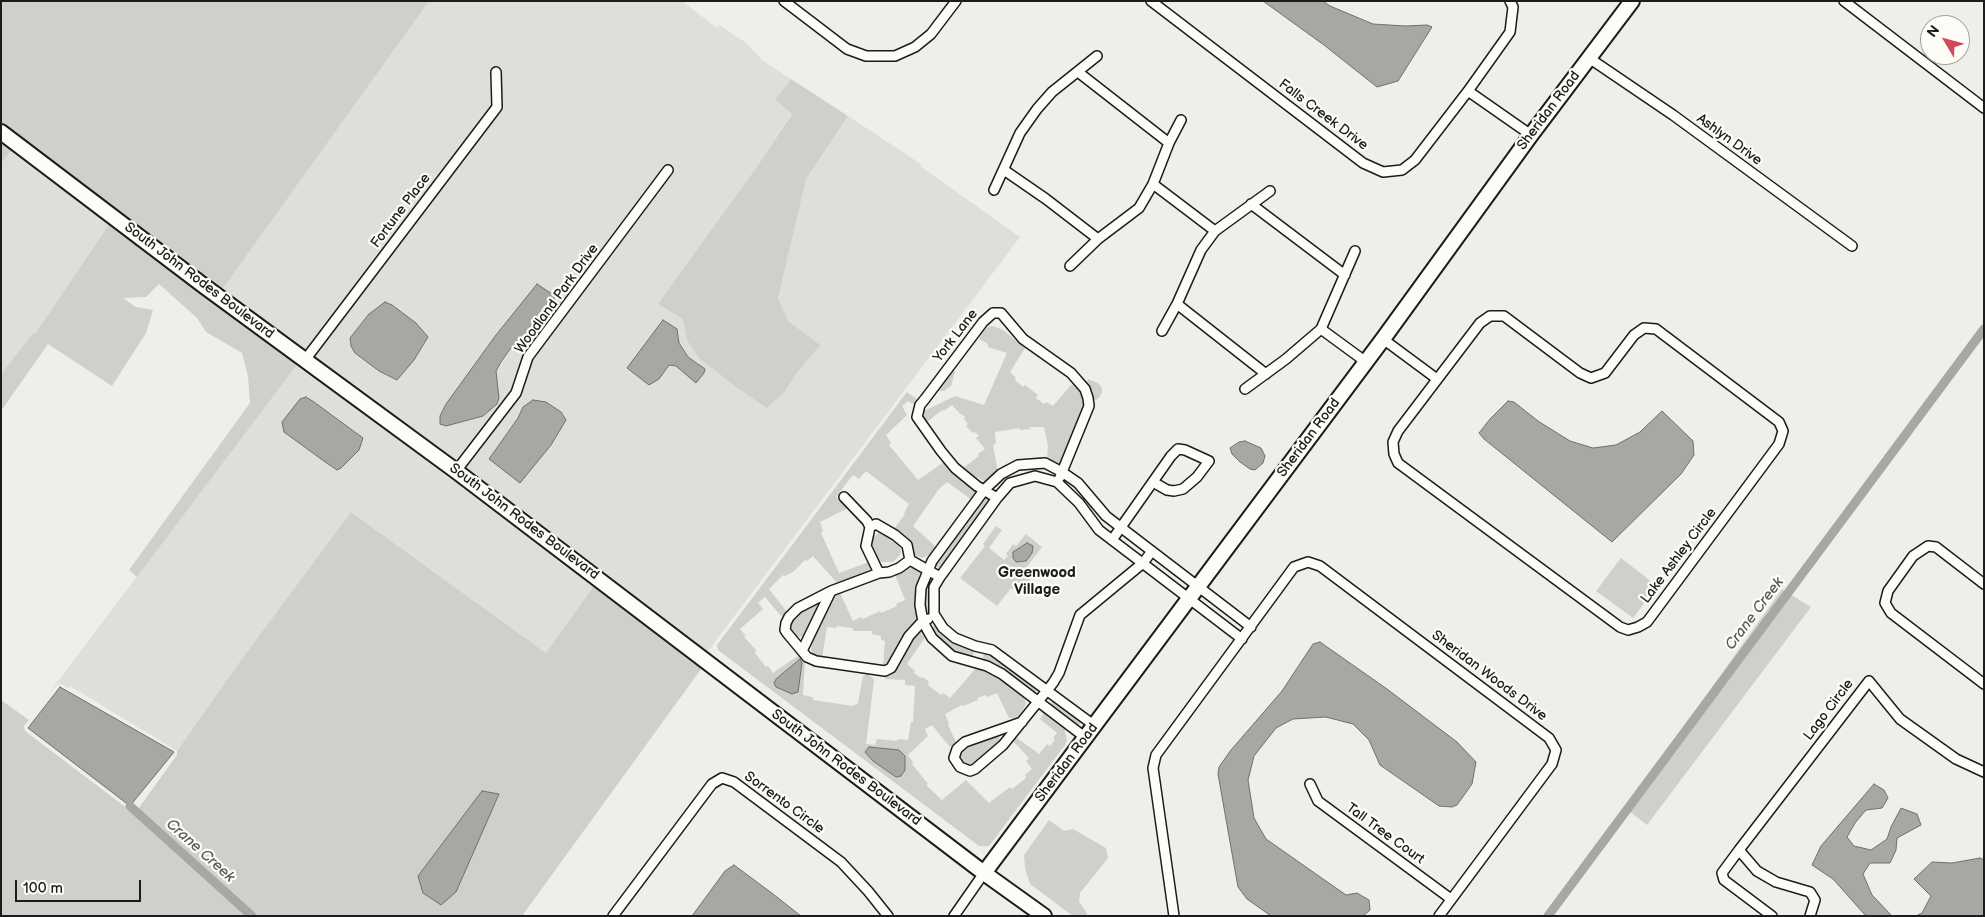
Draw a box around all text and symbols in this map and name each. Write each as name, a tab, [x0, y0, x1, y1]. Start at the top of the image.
north arrow	[1920, 15, 1970, 65]
text: N	[1923, 22, 1943, 41]
street label: Sheridan Road	[1514, 68, 1584, 154]
street label: Falls Creek Drive	[1275, 76, 1371, 154]
street label: Ashlyn Drive	[1693, 111, 1765, 169]
street label: Fortune Place	[368, 171, 434, 251]
street label: South John Rodes Boulevard	[121, 219, 277, 343]
street label: Woodland Park Drive	[512, 241, 602, 357]
street label: York Lane	[930, 306, 982, 366]
street label: Sheridan Road	[1274, 395, 1344, 481]
street label: South John Rodes Boulevard	[446, 460, 602, 584]
street label: Lake Ashley Circle	[1638, 505, 1720, 607]
district label: Greenwood Village	[998, 564, 1076, 599]
water label: Crane Creek	[1722, 574, 1788, 654]
street label: Sheridan Woods Drive	[1428, 627, 1550, 725]
street label: Lago Circle	[1801, 676, 1857, 744]
street label: South John Rodes Boulevard	[768, 706, 924, 830]
street label: Sheridan Road	[1032, 720, 1102, 806]
street label: Sorrento Circle	[741, 768, 827, 838]
street label: Tall Tree Court	[1343, 800, 1427, 868]
water label: Crane Creek	[162, 815, 238, 887]
scale bar	[18, 870, 144, 902]
text: 100 m	[23, 879, 63, 898]

